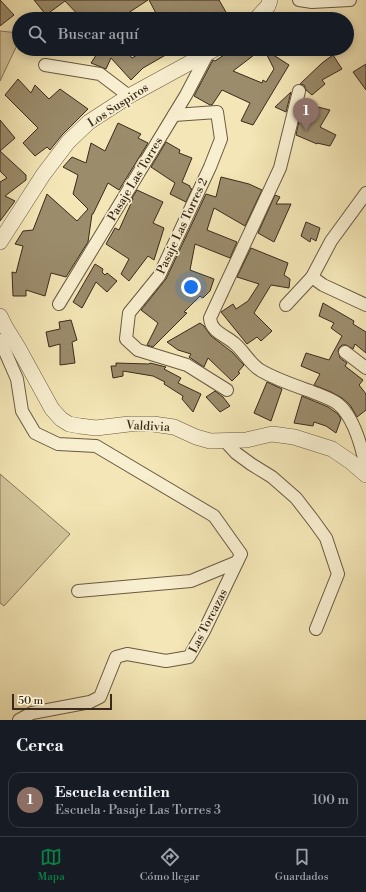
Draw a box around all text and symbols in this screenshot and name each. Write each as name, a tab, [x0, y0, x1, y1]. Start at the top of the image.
search box	[12, 12, 354, 56]
icon: search	[26, 23, 48, 45]
text: Buscar aquí	[58, 25, 139, 44]
street label: Los Suspiros	[85, 80, 151, 131]
pin: 1	[293, 98, 319, 131]
street label: Pasaje Las Torres	[105, 135, 166, 224]
street label: Pasaje Las Torres 2	[154, 176, 211, 277]
your location	[181, 277, 201, 297]
street label: Valdivia	[125, 418, 171, 435]
street label: Las Torcazas	[186, 587, 231, 656]
scale bar	[12, 692, 112, 711]
text: 50 m	[18, 694, 43, 708]
text: Cerca	[16, 735, 64, 757]
text: Escuela centilen	[55, 783, 170, 802]
text: 1	[27, 792, 33, 808]
text: 100 m	[313, 792, 349, 808]
text: Escuela · Pasaje Las Torres 3	[55, 802, 221, 818]
tab: Mapa	[38, 846, 65, 884]
tab: Cómo llegar	[140, 846, 200, 884]
tab: Guardados	[275, 846, 328, 884]

